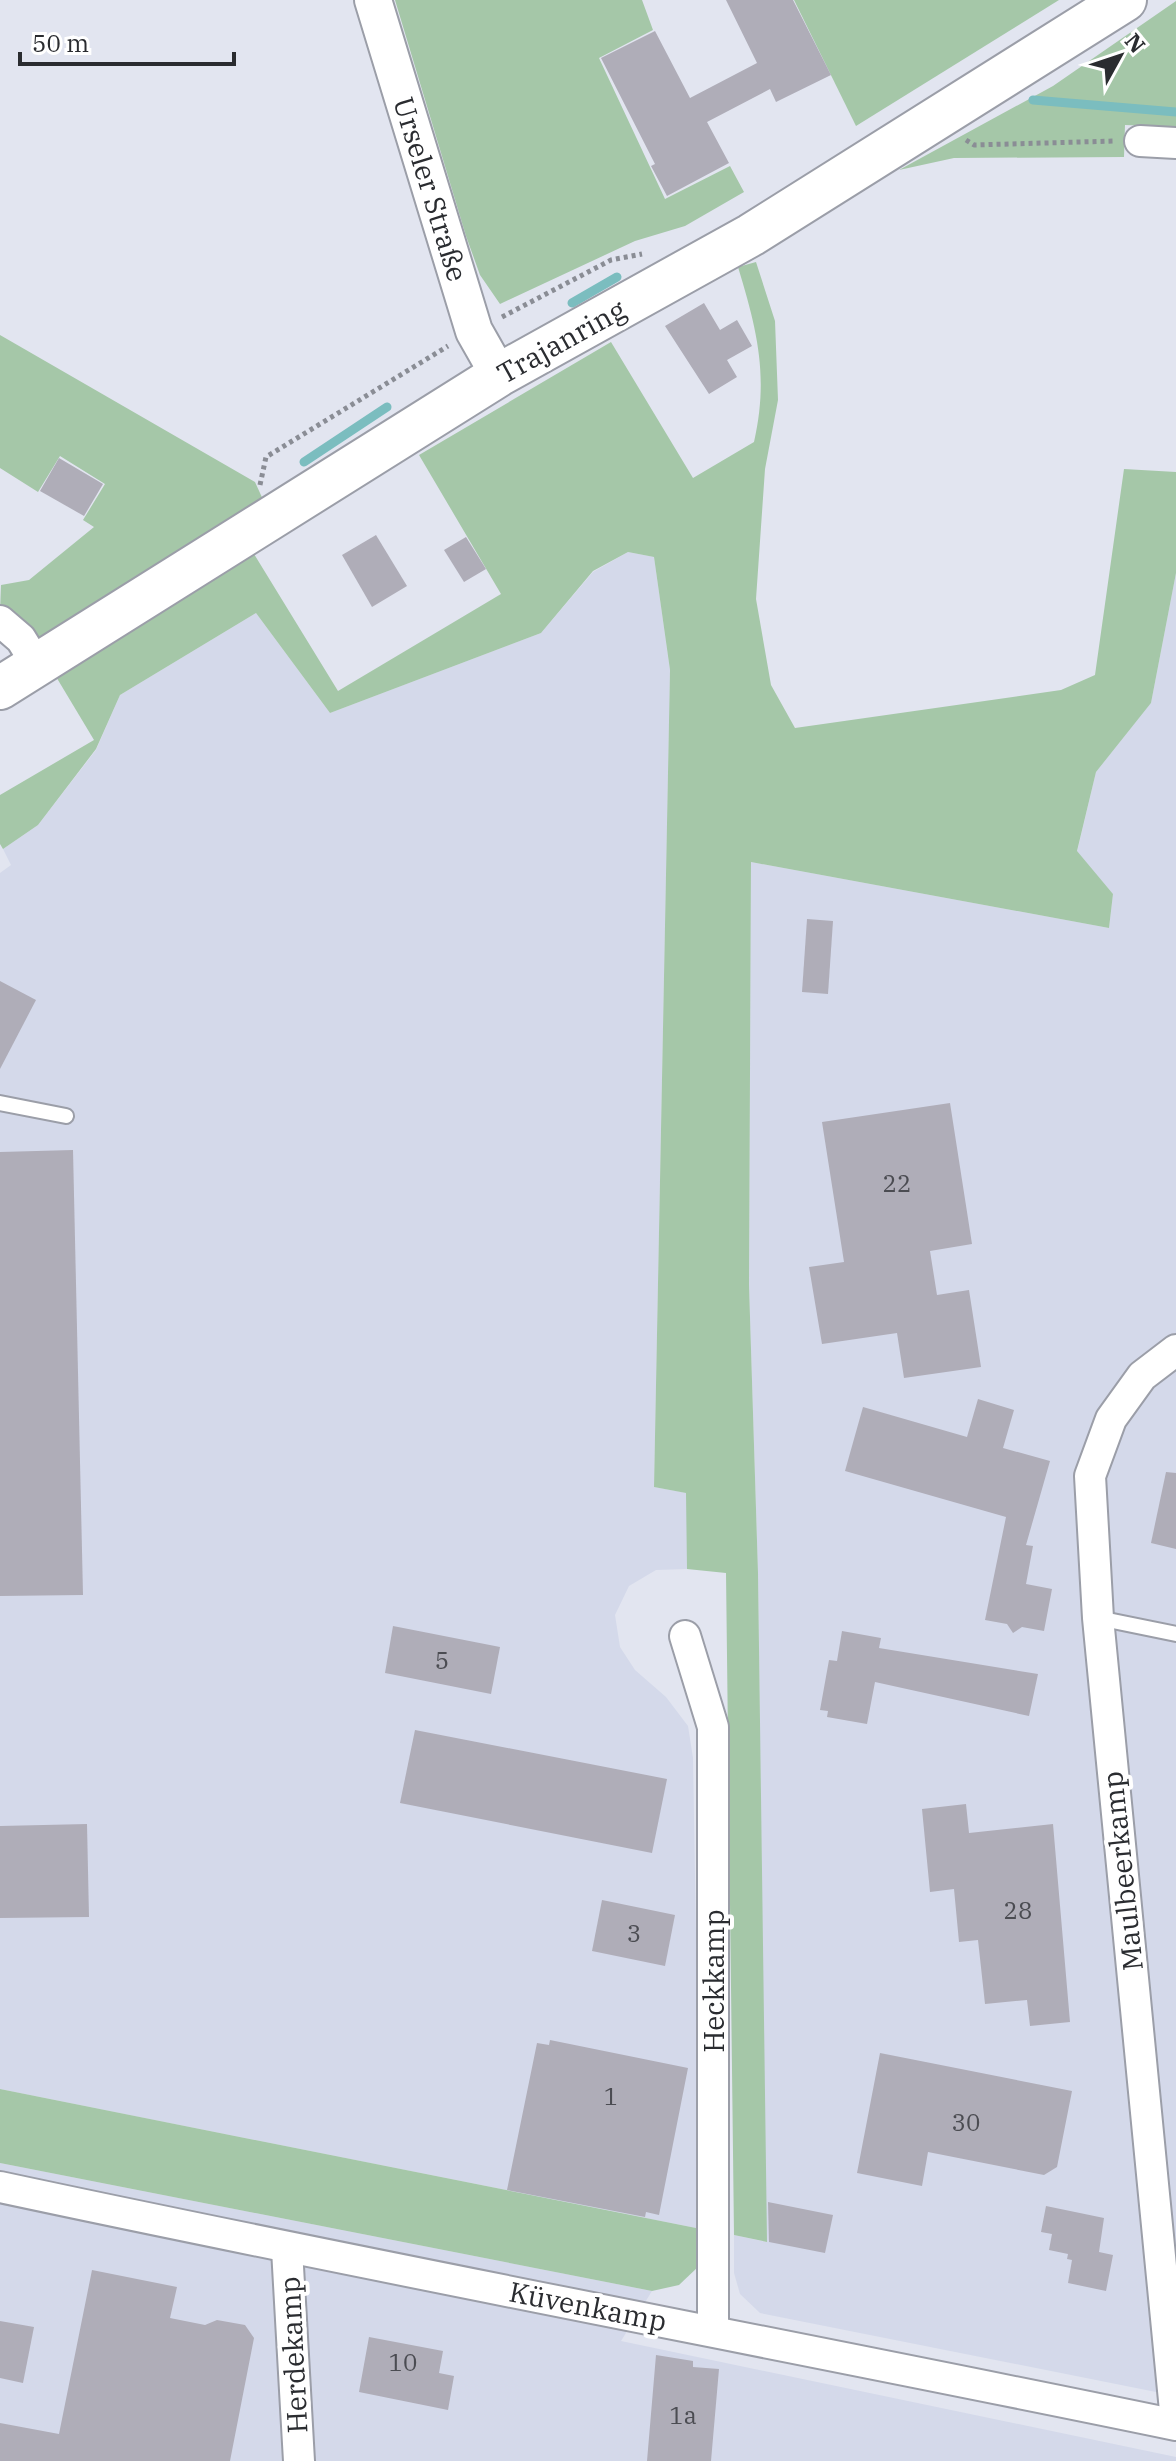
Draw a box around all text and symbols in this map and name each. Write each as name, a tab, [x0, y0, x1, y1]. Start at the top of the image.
scale bar	[20, 16, 234, 66]
north arrow	[1080, 16, 1160, 96]
text: 50 m	[32, 27, 89, 59]
text: N	[1119, 27, 1152, 59]
street label: Urseler Straße	[385, 92, 477, 286]
street label: Trajanring	[490, 291, 632, 391]
house number: 22	[883, 1167, 911, 1199]
house number: 5	[435, 1644, 449, 1676]
street label: Maulbeerkamp	[1093, 1769, 1151, 1973]
house number: 28	[1004, 1894, 1032, 1926]
street label: Heckkamp	[695, 1909, 732, 2053]
house number: 3	[627, 1917, 641, 1949]
house number: 1	[604, 2080, 618, 2112]
house number: 30	[952, 2106, 980, 2138]
street label: Küvenkamp	[506, 2273, 670, 2339]
street label: Herdekamp	[270, 2276, 316, 2434]
house number: 10	[389, 2346, 417, 2378]
house number: 1a	[669, 2399, 697, 2431]

